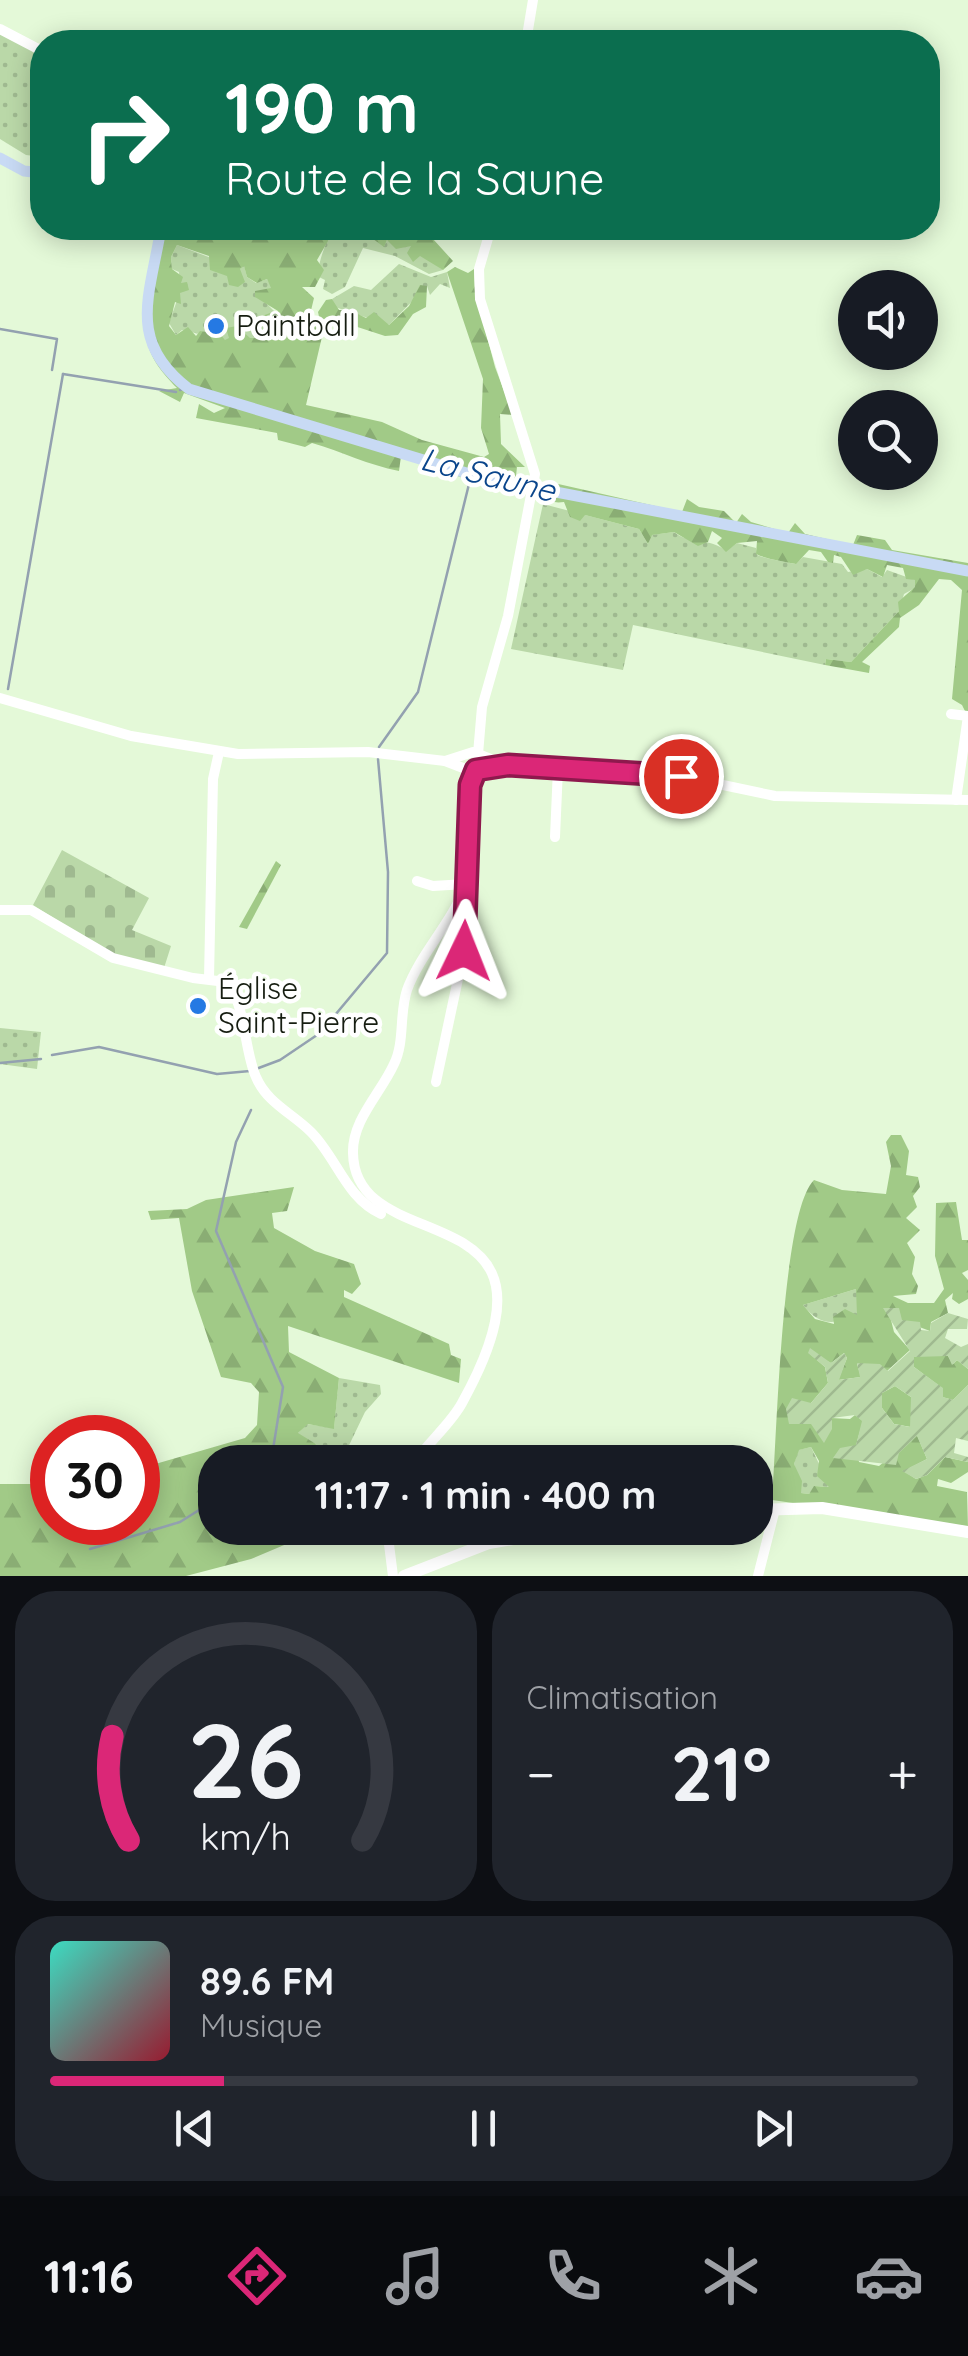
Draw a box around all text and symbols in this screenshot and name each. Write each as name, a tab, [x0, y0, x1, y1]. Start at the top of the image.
text: 190 m	[225, 63, 419, 151]
icon: right	[60, 70, 190, 200]
text: Route de la Saune	[225, 150, 605, 206]
map controls	[838, 270, 938, 490]
button: sound	[838, 270, 938, 370]
place label: Paintball	[236, 306, 356, 344]
marker: Paintball	[205, 315, 227, 337]
button: search	[838, 390, 938, 490]
water label: La Saune	[417, 438, 561, 510]
pin	[639, 734, 724, 819]
icon: arrive	[654, 749, 709, 804]
position arrow	[412, 899, 516, 1003]
place label: Église Saint-Pierre	[218, 969, 379, 1041]
marker: Église Saint-Pierre	[187, 995, 209, 1017]
speed limit sign: 30	[30, 1415, 160, 1545]
text: 11:17 · 1 min · 400 m	[315, 1471, 656, 1519]
text: Climatisation	[527, 1677, 718, 1717]
text: 26	[187, 1694, 304, 1824]
text: 21°	[670, 1726, 772, 1820]
text: −	[527, 1739, 555, 1808]
text: +	[887, 1739, 918, 1808]
text: km/h	[200, 1814, 291, 1859]
text: 89.6 FM	[200, 1957, 334, 2005]
text: Musique	[200, 2005, 322, 2045]
icon: previous	[167, 2101, 222, 2156]
icon: pause	[456, 2101, 511, 2156]
icon: next	[746, 2101, 801, 2156]
icon: directions	[222, 2241, 292, 2311]
icon: music	[380, 2241, 450, 2311]
icon: phone	[538, 2241, 608, 2311]
icon: climate	[696, 2241, 766, 2311]
icon: car	[854, 2241, 924, 2311]
text: 11:16	[44, 2248, 134, 2304]

